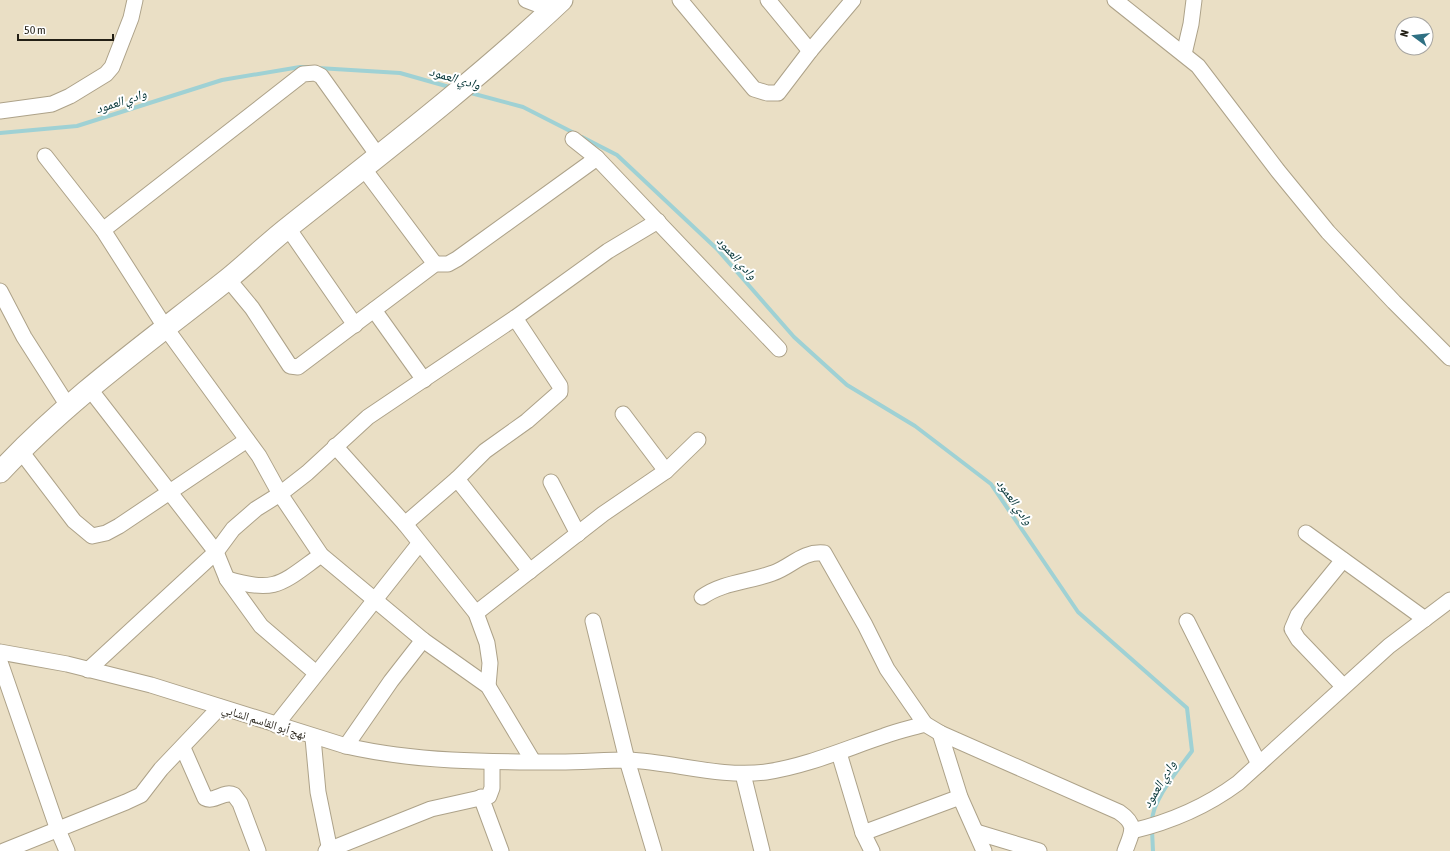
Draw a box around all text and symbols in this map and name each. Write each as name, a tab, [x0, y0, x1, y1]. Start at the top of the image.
scale bar	[18, 16, 113, 42]
north arrow	[1394, 16, 1434, 56]
text: 50 m	[24, 23, 46, 37]
text: N	[1398, 29, 1411, 38]
water label: وادي العمود	[427, 64, 482, 96]
water label: وادي العمود	[94, 86, 149, 119]
water label: وادي العمود	[711, 233, 760, 285]
water label: وادي العمود	[991, 476, 1036, 530]
street label: نهج أبو القاسم الشابي	[219, 702, 308, 745]
water label: وادي العمود	[1139, 758, 1182, 812]

